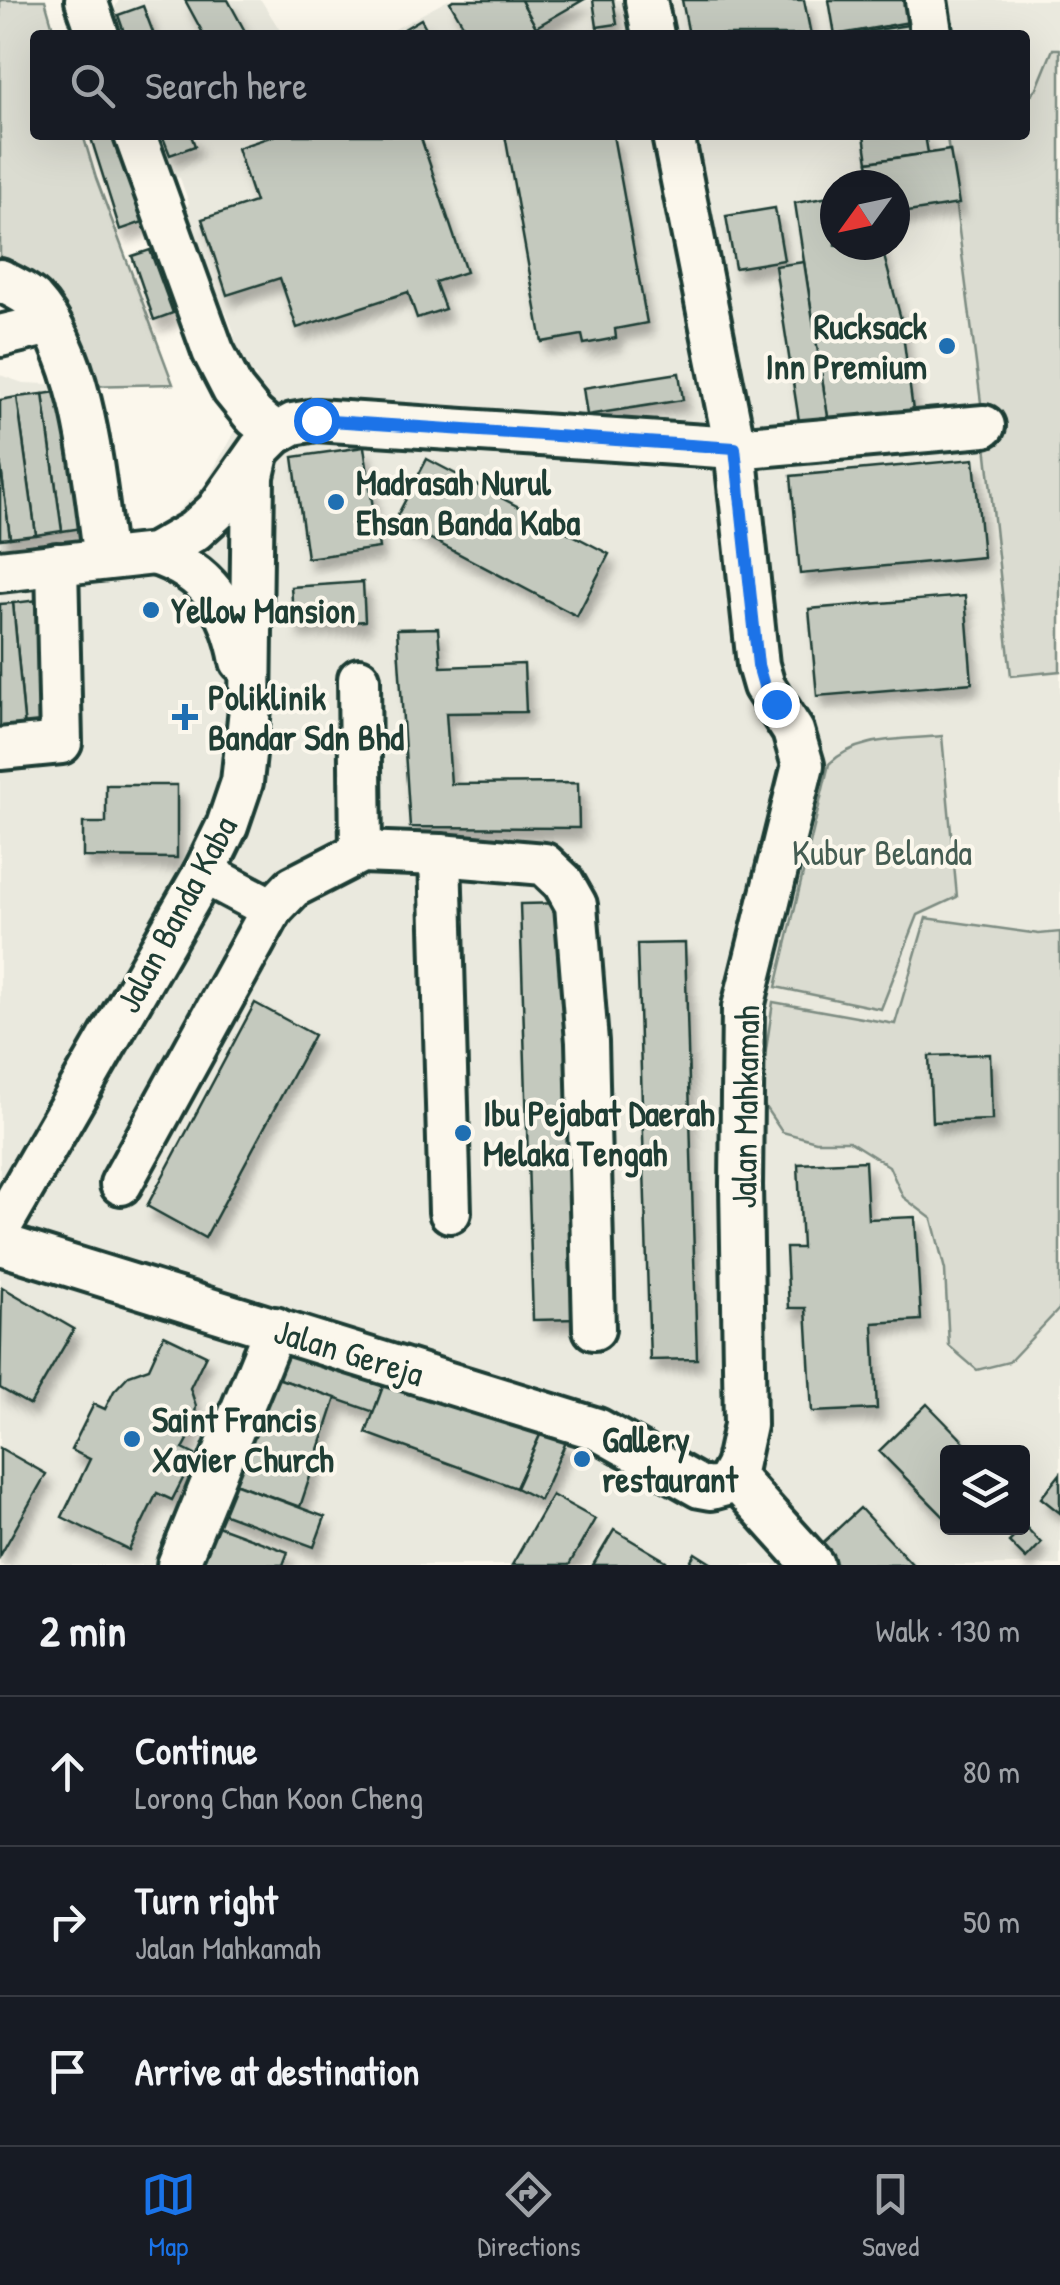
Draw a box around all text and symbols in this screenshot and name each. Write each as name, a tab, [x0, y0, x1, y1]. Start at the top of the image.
search box	[30, 30, 1030, 140]
icon: search	[65, 58, 120, 113]
text: Search here	[145, 59, 307, 111]
north arrow	[820, 170, 910, 260]
place label: Rucksack Inn Premium	[765, 303, 927, 390]
marker: Rucksack Inn Premium	[936, 335, 958, 357]
route start	[294, 398, 340, 444]
place label: Madrasah Nurul Ehsan Banda Kaba	[356, 459, 580, 546]
marker: Madrasah Nurul Ehsan Banda Kaba	[325, 491, 347, 513]
place label: Yellow Mansion	[171, 587, 355, 634]
marker: Yellow Mansion	[140, 599, 162, 621]
place label: Poliklinik Bandar Sdn Bhd	[208, 674, 404, 761]
route end	[754, 682, 800, 728]
marker: Poliklinik Bandar Sdn Bhd	[172, 704, 198, 730]
street label: Jalan Banda Kaba	[104, 807, 248, 1021]
park label: Kubur Belanda	[792, 829, 972, 876]
street label: Jalan Mahkamah	[720, 1005, 770, 1209]
place label: Ibu Pejabat Daerah Melaka Tengah	[483, 1090, 715, 1178]
marker: Ibu Pejabat Daerah Melaka Tengah	[452, 1122, 474, 1144]
street label: Jalan Gereja	[269, 1307, 430, 1397]
place label: Saint Francis Xavier Church	[152, 1396, 334, 1483]
place label: Gallery restaurant	[602, 1416, 739, 1503]
marker: Saint Francis Xavier Church	[121, 1428, 143, 1450]
map controls	[940, 1445, 1030, 1535]
button: layers	[940, 1445, 1030, 1535]
marker: Gallery restaurant	[571, 1448, 593, 1470]
text: 2 min	[40, 1602, 126, 1659]
text: Walk · 130 m	[875, 1609, 1020, 1652]
text: Continue	[135, 1724, 257, 1776]
icon: ahead	[40, 1744, 95, 1799]
text: 80 m	[963, 1750, 1020, 1793]
text: Lorong Chan Koon Cheng	[135, 1776, 423, 1819]
text: Turn right	[135, 1874, 278, 1926]
icon: right	[40, 1894, 95, 1949]
text: 50 m	[963, 1900, 1020, 1943]
text: Jalan Mahkamah	[135, 1926, 321, 1969]
icon: arrive	[40, 2044, 95, 2099]
text: Arrive at destination	[135, 2045, 419, 2097]
tab: Map	[141, 2167, 196, 2265]
tab: Directions	[477, 2167, 580, 2265]
tab: Saved	[862, 2167, 919, 2265]

